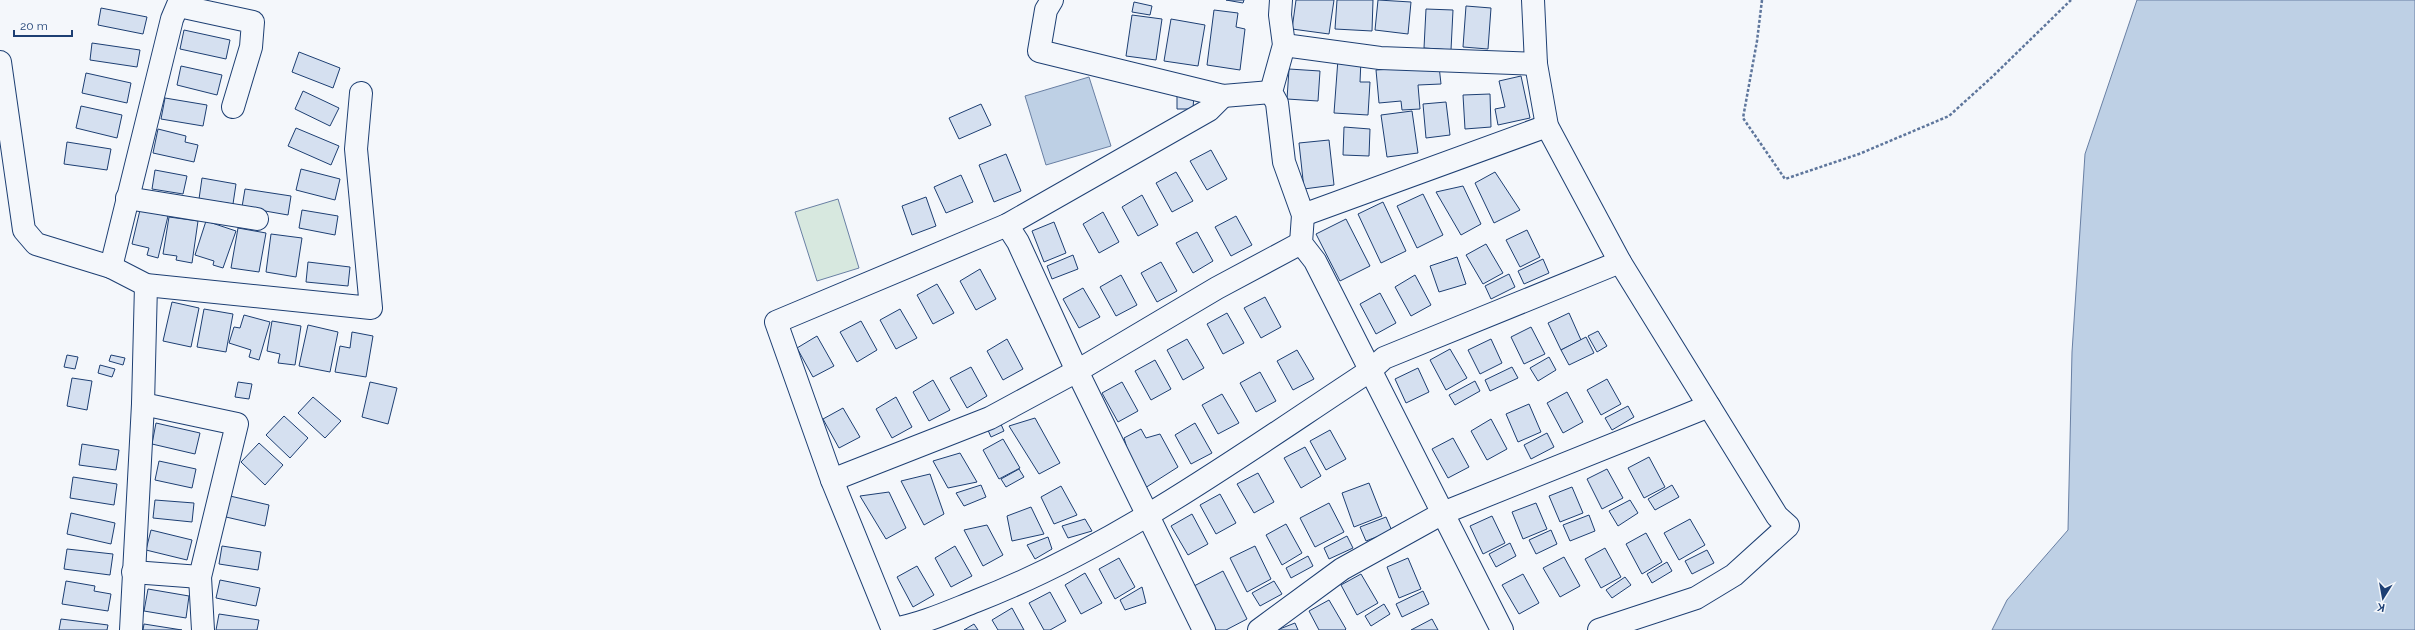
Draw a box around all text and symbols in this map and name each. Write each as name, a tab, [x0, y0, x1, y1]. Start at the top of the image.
scale bar	[14, 12, 72, 38]
text: 20 m	[20, 19, 48, 33]
north arrow	[2363, 578, 2403, 618]
text: K	[2376, 600, 2386, 614]

